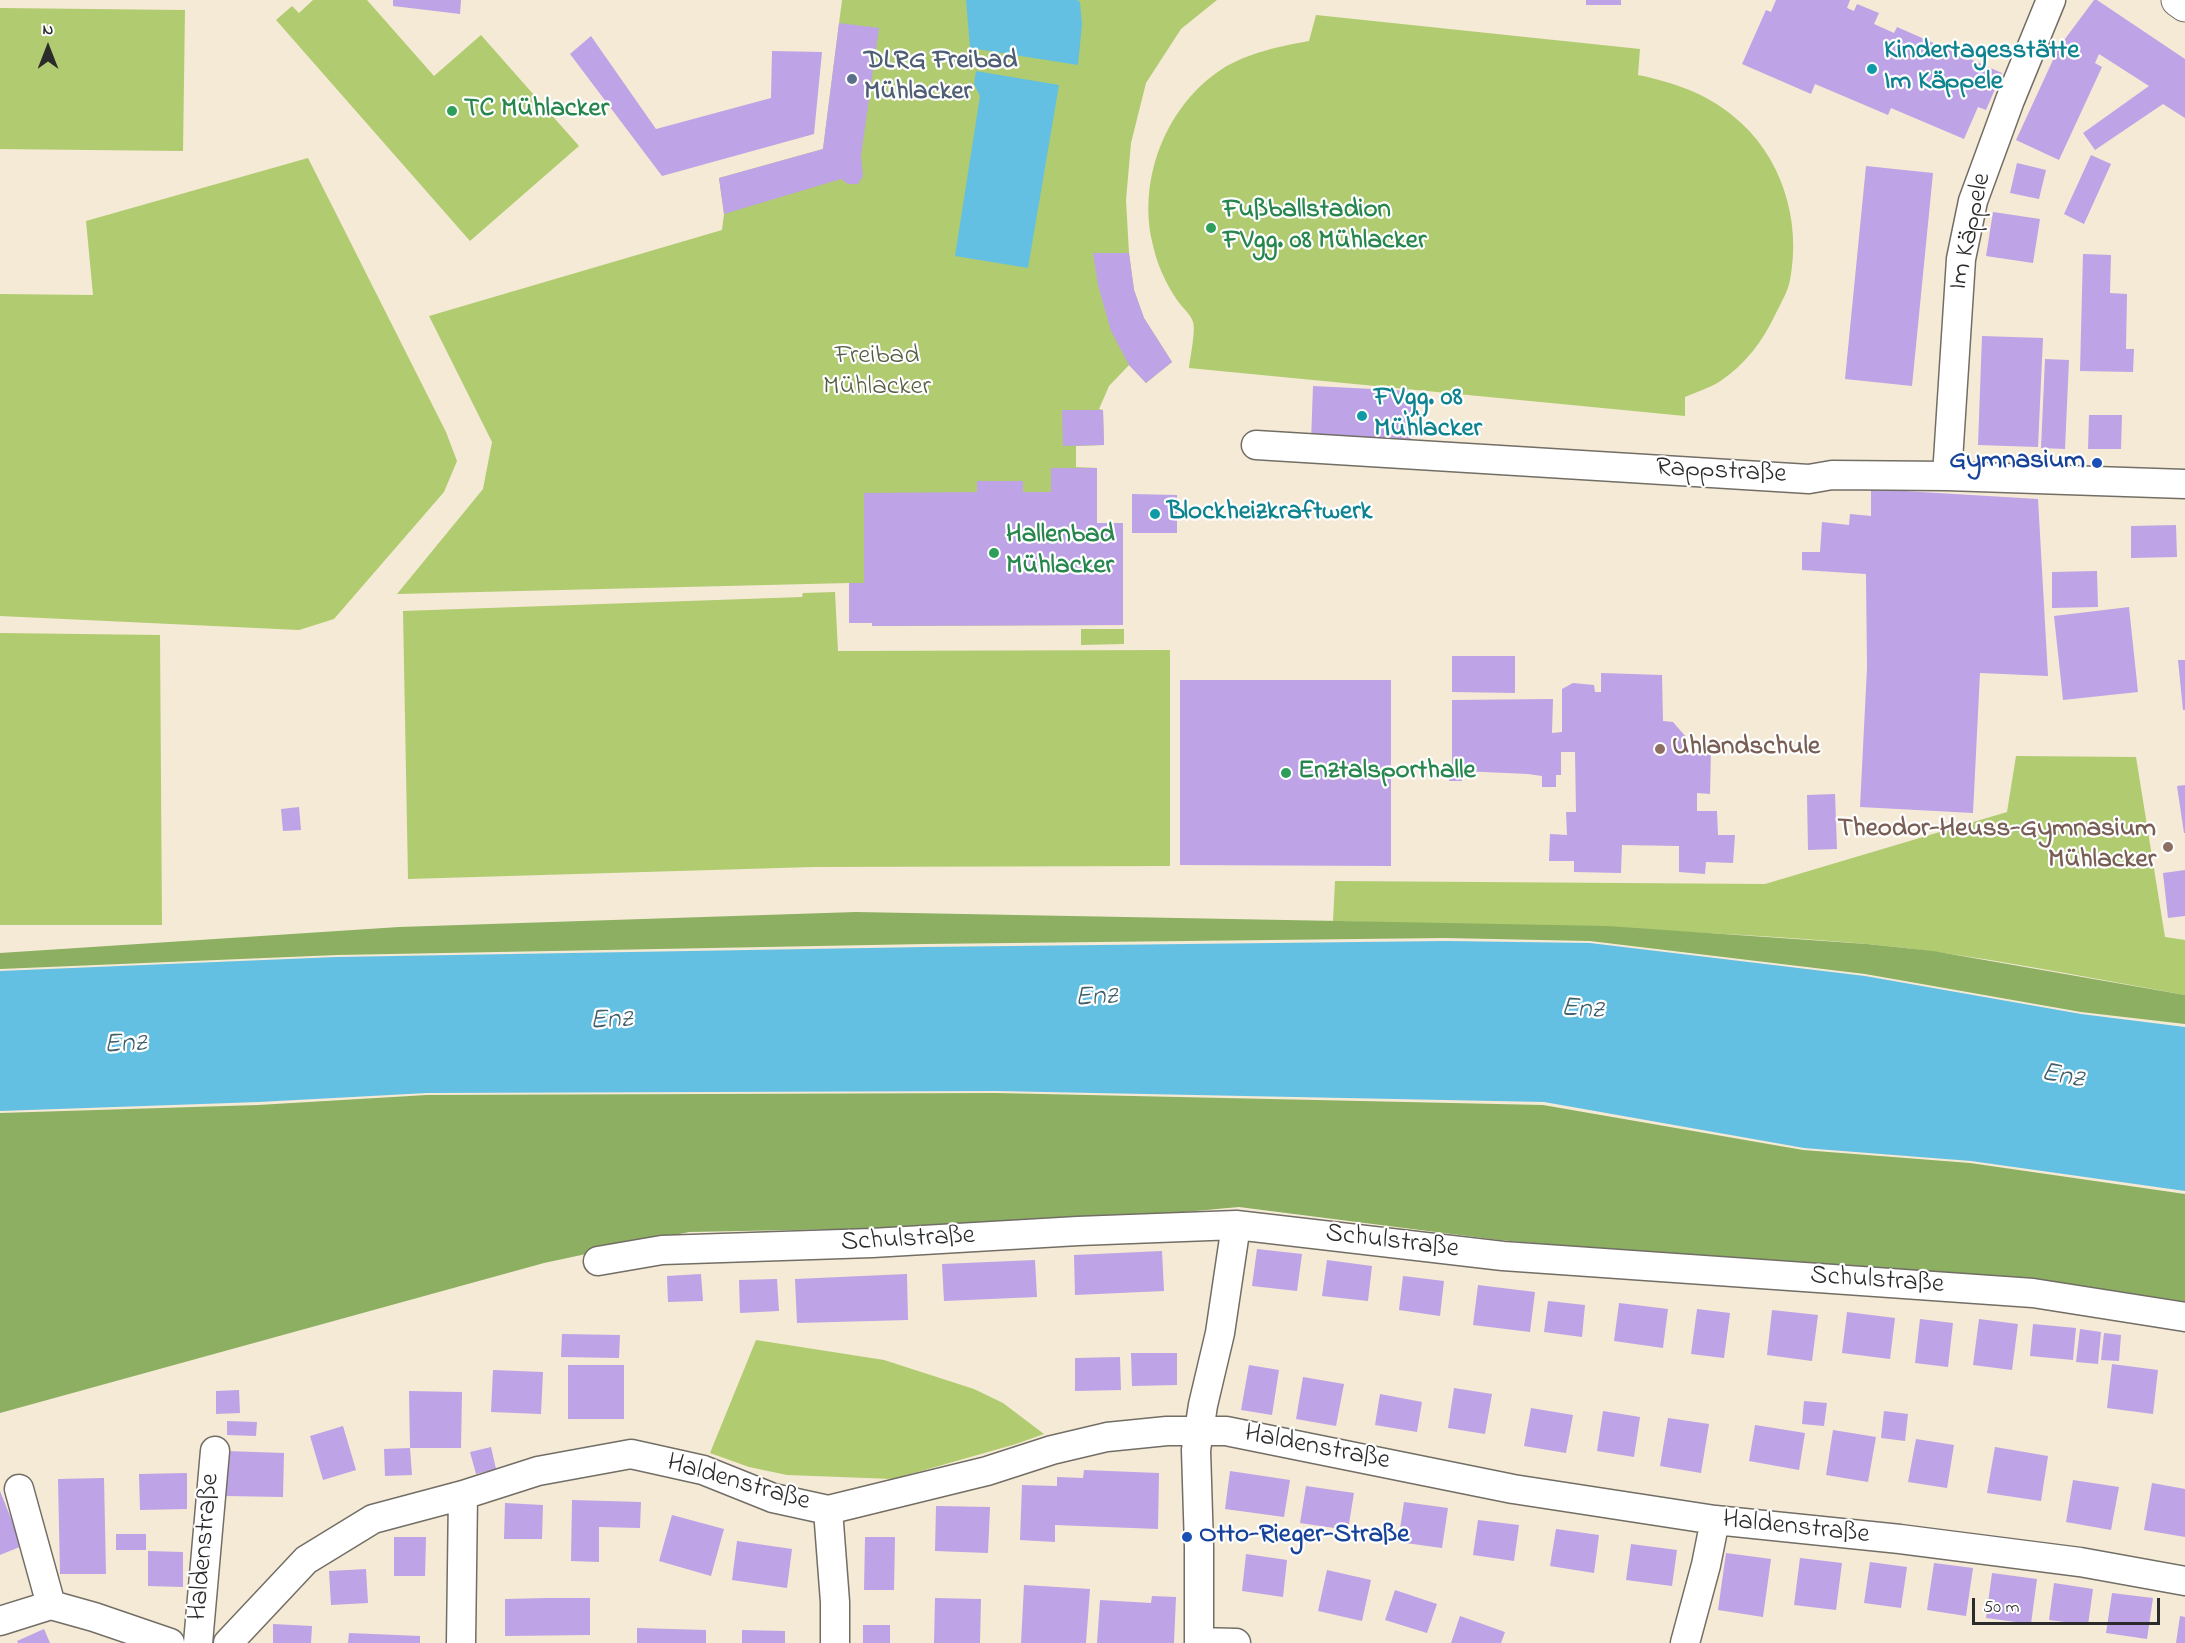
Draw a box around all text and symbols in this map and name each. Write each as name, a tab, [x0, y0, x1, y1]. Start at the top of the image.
north arrow	[18, 18, 78, 78]
text: N	[43, 18, 53, 42]
place label: Kindertagesstätte Im Käppele	[1884, 37, 2079, 100]
place label: DLRG Freibad Mühlacker	[864, 47, 1017, 110]
marker: Kindertagesstätte Im Käppele	[1865, 62, 1879, 76]
marker: DLRG Freibad Mühlacker	[845, 72, 859, 86]
place label: TC Mühlacker	[464, 95, 609, 127]
marker: TC Mühlacker	[445, 104, 459, 118]
street label: Im Käppele	[1944, 170, 2000, 294]
place label: Fußballstadion FVgg. 08 Mühlacker	[1223, 196, 1426, 259]
marker: Fußballstadion FVgg. 08 Mühlacker	[1204, 221, 1218, 235]
park label: Freibad Mühlacker	[823, 342, 931, 405]
place label: FVgg. 08 Mühlacker	[1374, 384, 1482, 447]
marker: FVgg. 08 Mühlacker	[1355, 409, 1369, 423]
place label: Gymnasium	[1949, 447, 2085, 479]
street label: Rappstraße	[1655, 453, 1787, 493]
marker: Gymnasium	[2090, 456, 2104, 470]
place label: Blockheizkraftwerk	[1167, 498, 1372, 530]
marker: Blockheizkraftwerk	[1148, 507, 1162, 521]
place label: Hallenbad Mühlacker	[1006, 521, 1115, 584]
marker: Hallenbad Mühlacker	[987, 546, 1001, 560]
place label: Uhlandschule	[1672, 733, 1820, 765]
marker: Uhlandschule	[1653, 742, 1667, 756]
place label: Enztalsporthalle	[1298, 757, 1476, 789]
marker: Enztalsporthalle	[1279, 766, 1293, 780]
place label: Theodor-Heuss-Gymnasium Mühlacker	[1837, 815, 2156, 878]
marker: Theodor-Heuss-Gymnasium Mühlacker	[2161, 840, 2175, 854]
water label: Enz	[1074, 981, 1118, 1017]
water label: Enz	[1560, 993, 1604, 1029]
water label: Enz	[589, 1004, 633, 1040]
water label: Enz	[103, 1028, 147, 1064]
water label: Enz	[2038, 1057, 2086, 1099]
street label: Schulstraße	[1324, 1219, 1460, 1267]
street label: Schulstraße	[840, 1221, 976, 1261]
street label: Schulstraße	[1809, 1261, 1945, 1303]
street label: Haldenstraße	[1242, 1419, 1392, 1479]
street label: Haldenstraße	[663, 1448, 813, 1520]
street label: Haldenstraße	[183, 1472, 229, 1622]
street label: Haldenstraße	[1721, 1505, 1871, 1553]
place label: Otto-Rieger-Straße	[1199, 1521, 1409, 1553]
marker: Otto-Rieger-Straße	[1180, 1530, 1194, 1544]
scale bar	[1975, 1586, 2162, 1624]
text: 50 m	[1983, 1595, 2020, 1621]

